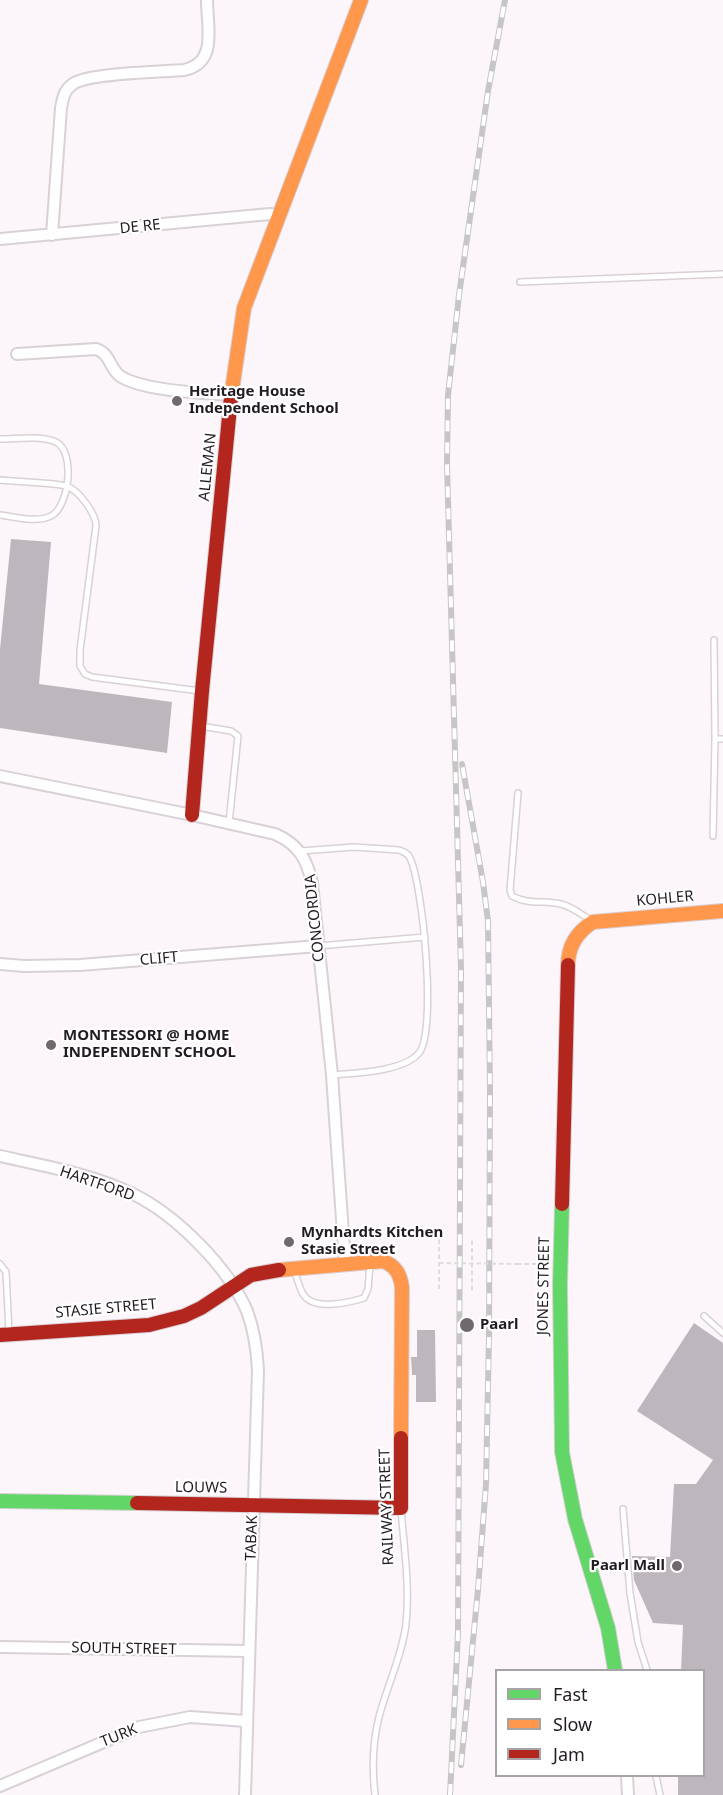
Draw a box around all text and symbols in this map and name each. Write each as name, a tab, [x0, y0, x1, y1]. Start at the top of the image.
street label: DE RE	[119, 216, 161, 238]
place label: Heritage House Independent School	[189, 383, 339, 418]
marker: Heritage House Independent School	[170, 394, 184, 408]
street label: ALLEMAN	[195, 432, 221, 502]
street label: CONCORDIA	[301, 873, 329, 963]
street label: KOHLER	[636, 888, 694, 910]
street label: CLIFT	[139, 948, 179, 970]
place label: MONTESSORI @ HOME INDEPENDENT SCHOOL	[63, 1027, 236, 1062]
marker: MONTESSORI @ HOME INDEPENDENT SCHOOL	[44, 1038, 58, 1052]
street label: HARTFORD	[57, 1163, 137, 1205]
place label: Mynhardts Kitchen Stasie Street	[301, 1224, 443, 1259]
marker: Mynhardts Kitchen Stasie Street	[282, 1235, 296, 1249]
street label: JONES STREET	[534, 1237, 554, 1335]
street label: STASIE STREET	[55, 1296, 157, 1322]
marker: Paarl	[458, 1316, 476, 1334]
place label: Paarl	[480, 1316, 518, 1334]
street label: RAILWAY STREET	[376, 1448, 398, 1566]
street label: LOUWS	[175, 1479, 227, 1497]
street label: TABAK	[242, 1515, 262, 1561]
place label: Paarl Mall	[591, 1557, 665, 1575]
marker: Paarl Mall	[670, 1559, 684, 1573]
street label: SOUTH STREET	[71, 1639, 177, 1659]
legend	[495, 1669, 705, 1777]
text: Fast	[553, 1682, 588, 1706]
text: Slow	[553, 1712, 592, 1736]
street label: TURK	[98, 1721, 140, 1751]
text: Jam	[553, 1742, 585, 1766]

